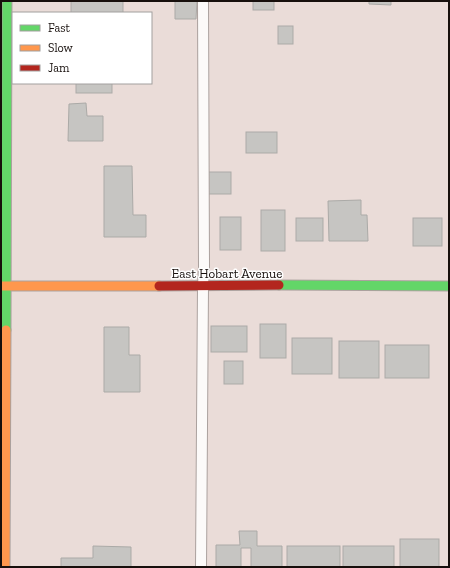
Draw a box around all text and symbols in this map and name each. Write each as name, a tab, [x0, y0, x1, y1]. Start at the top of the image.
legend	[12, 12, 152, 84]
text: Fast	[48, 21, 71, 35]
text: Slow	[48, 41, 74, 55]
text: Jam	[48, 61, 70, 75]
street label: East Hobart Avenue	[172, 266, 282, 281]

